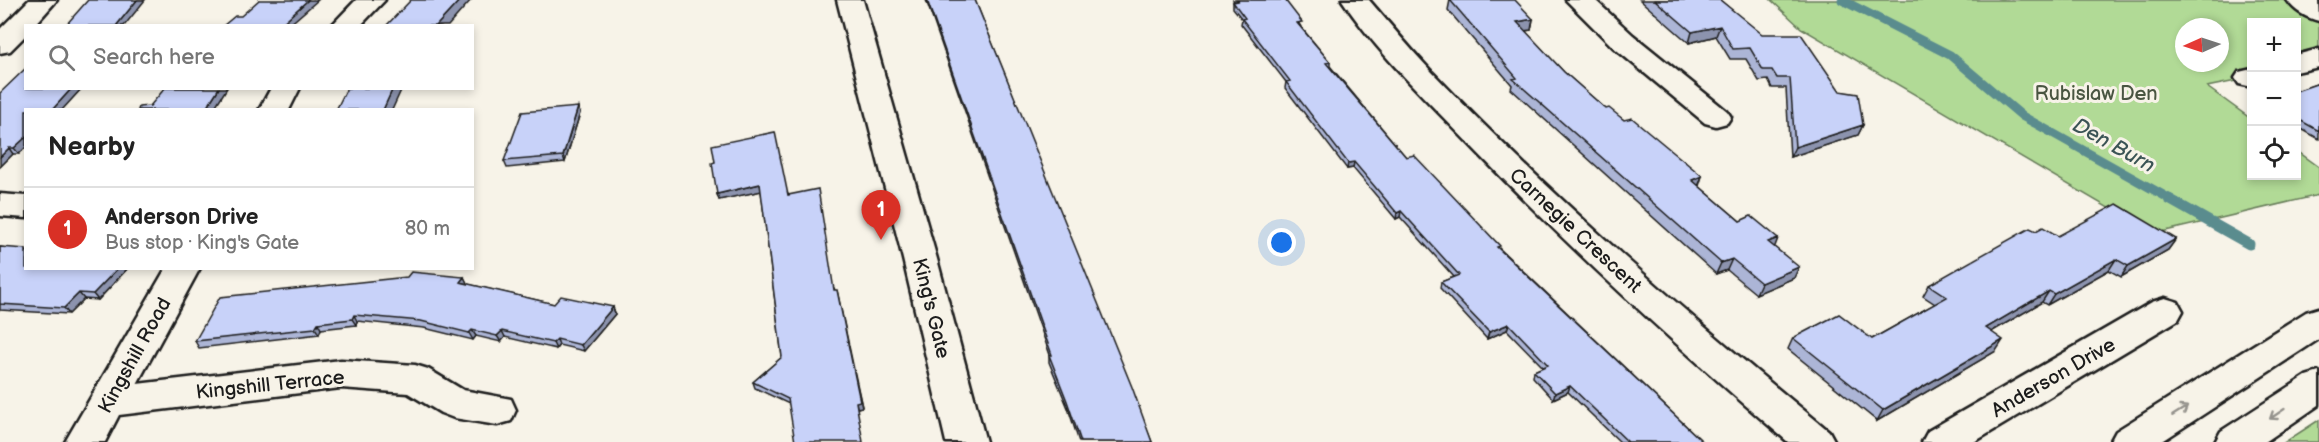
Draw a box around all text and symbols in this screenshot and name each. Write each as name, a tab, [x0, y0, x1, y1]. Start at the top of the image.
north arrow	[2175, 18, 2229, 72]
map controls	[2247, 18, 2301, 180]
button: +	[2247, 18, 2301, 72]
search box	[24, 24, 474, 90]
icon: search	[45, 41, 78, 74]
text: Search here	[93, 44, 215, 71]
button: −	[2247, 72, 2301, 126]
park label: Rubislaw Den	[2034, 82, 2158, 106]
water label: Den Burn	[2068, 113, 2159, 178]
button: locate	[2247, 126, 2301, 180]
text: Nearby	[48, 132, 135, 163]
street label: Carnegie Crescent	[1504, 163, 1646, 298]
pin: 1	[862, 190, 900, 240]
text: Anderson Drive	[105, 204, 258, 231]
text: 1	[63, 217, 72, 241]
text: 80 m	[405, 217, 450, 241]
your location	[1267, 228, 1296, 257]
text: Bus stop · King's Gate	[105, 231, 299, 255]
street label: King's Gate	[907, 256, 955, 361]
street label: Kingshill Road	[93, 293, 177, 418]
street label: Anderson Drive	[1987, 333, 2120, 423]
street label: Kingshill Terrace	[195, 365, 346, 405]
one-way arrow	[2171, 404, 2188, 416]
one-way arrow	[2269, 408, 2286, 420]

